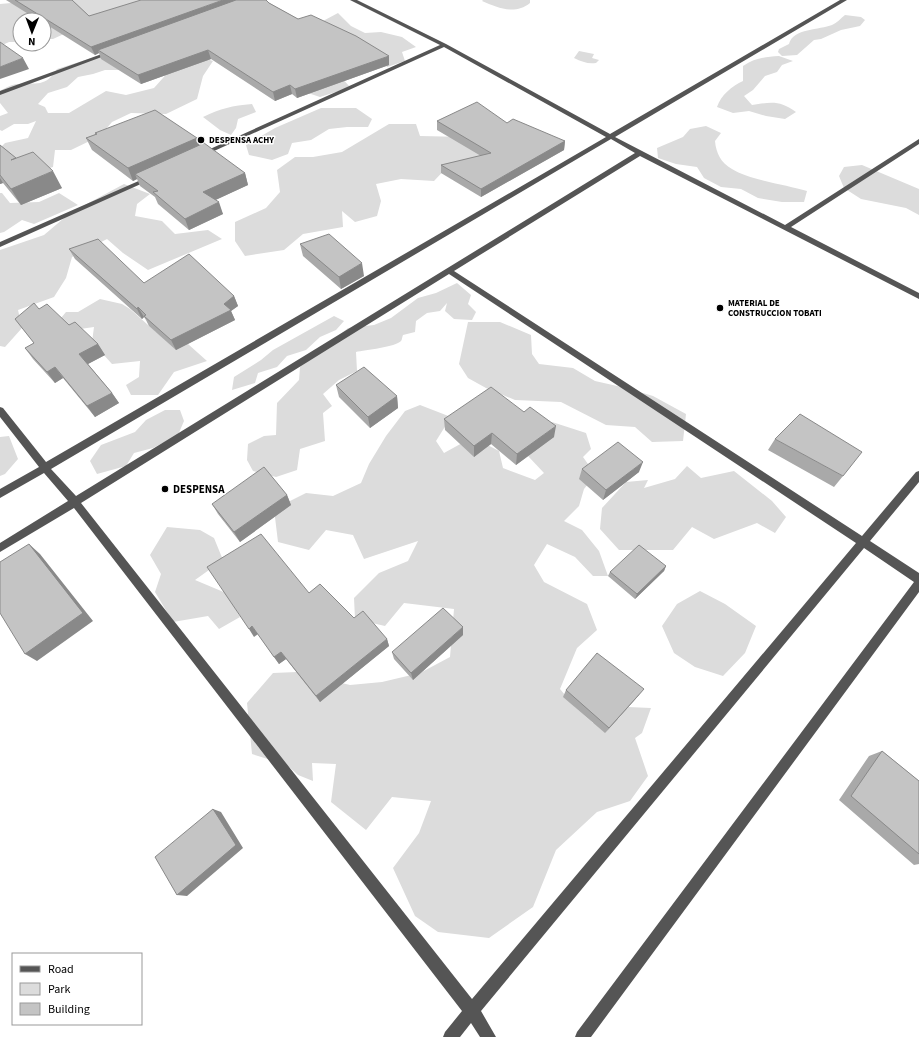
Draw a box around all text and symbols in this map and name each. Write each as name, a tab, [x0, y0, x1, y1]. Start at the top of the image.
north arrow	[12, 12, 52, 52]
text: N	[28, 34, 36, 49]
place label: DESPENSA ACHY	[209, 134, 274, 147]
marker: DESPENSA ACHY	[196, 135, 206, 145]
place label: MATERIAL DE CONSTRUCCION TOBATI	[728, 297, 822, 320]
marker: MATERIAL DE CONSTRUCCION TOBATI	[715, 303, 725, 313]
place label: DESPENSA	[173, 482, 225, 497]
marker: DESPENSA	[160, 484, 170, 494]
legend	[12, 953, 142, 1025]
text: Road	[48, 961, 74, 978]
text: Park	[48, 981, 70, 998]
text: Building	[48, 1001, 90, 1018]

